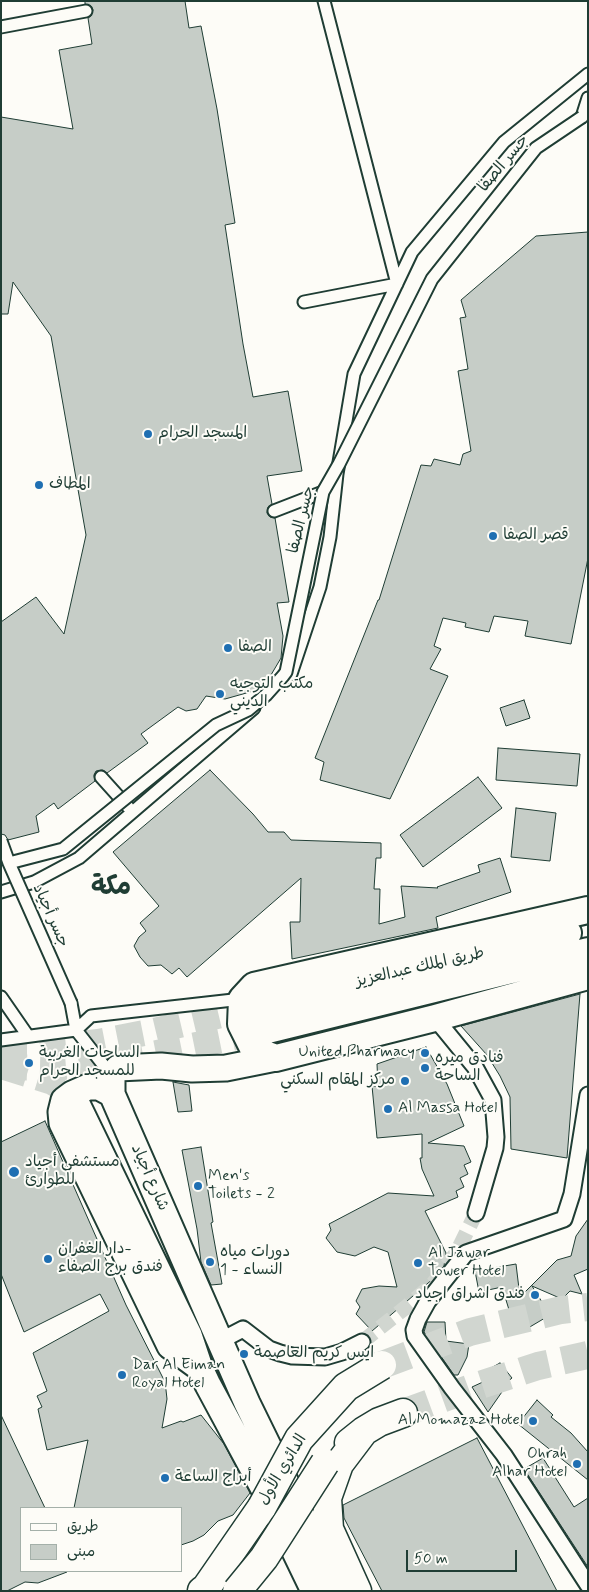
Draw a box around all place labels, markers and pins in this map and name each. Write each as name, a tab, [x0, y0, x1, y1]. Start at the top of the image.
place label: المسجد الحرام	[158, 424, 247, 444]
marker: المسجد الحرام	[142, 428, 154, 440]
place label: المطاف	[49, 475, 91, 495]
marker: المطاف	[33, 479, 45, 491]
place label: قصر الصفا	[503, 526, 569, 546]
marker: قصر الصفا	[487, 530, 499, 542]
place label: الصفا	[238, 638, 272, 658]
marker: الصفا	[222, 642, 234, 654]
place label: مكتب التوجيه الديني	[230, 675, 313, 713]
marker: مكتب التوجيه الديني	[214, 688, 226, 700]
place label: United Pharmacy	[299, 1043, 415, 1063]
place label: الساحات الغربية للمسجد الحرام	[39, 1044, 140, 1082]
marker: United Pharmacy	[419, 1047, 431, 1059]
place label: فنادق ميره الساحة	[435, 1049, 504, 1087]
marker: الساحات الغربية للمسجد الحرام	[23, 1057, 35, 1069]
marker: فنادق ميره الساحة	[419, 1062, 431, 1074]
place label: مركز المقام السكني	[280, 1071, 395, 1091]
marker: مركز المقام السكني	[399, 1075, 411, 1087]
place label: Al Massa Hotel	[398, 1099, 497, 1119]
marker: Al Massa Hotel	[382, 1103, 394, 1115]
place label: مستشفى أجياد للطوارئ	[25, 1153, 120, 1191]
marker: مستشفى أجياد للطوارئ	[7, 1165, 21, 1179]
place label: Men's Toilets - 2	[208, 1167, 275, 1205]
marker: Men's Toilets - 2	[192, 1180, 204, 1192]
place label: دار الغفران- فندق برج الصفاء	[58, 1240, 163, 1278]
place label: دورات مياه النساء - 1	[220, 1243, 290, 1281]
place label: Al Jawar Tower Hotel	[428, 1244, 505, 1282]
marker: دار الغفران- فندق برج الصفاء	[42, 1253, 54, 1265]
marker: دورات مياه النساء - 1	[204, 1256, 216, 1268]
marker: Al Jawar Tower Hotel	[412, 1257, 424, 1269]
place label: فندق اشراق اجياد	[415, 1285, 525, 1305]
marker: فندق اشراق اجياد	[529, 1289, 541, 1301]
place label: ايس كريم العاصمة	[254, 1344, 374, 1364]
marker: ايس كريم العاصمة	[238, 1348, 250, 1360]
place label: Dar Al Eiman Royal Hotel	[132, 1356, 225, 1394]
marker: Dar Al Eiman Royal Hotel	[116, 1369, 128, 1381]
place label: Al Momazaz Hotel	[398, 1411, 523, 1431]
marker: Al Momazaz Hotel	[527, 1415, 539, 1427]
place label: Ohrah Alhar Hotel	[492, 1445, 567, 1483]
marker: Ohrah Alhar Hotel	[571, 1458, 583, 1470]
place label: أبراج الساعة	[175, 1468, 252, 1488]
marker: أبراج الساعة	[159, 1472, 171, 1484]

